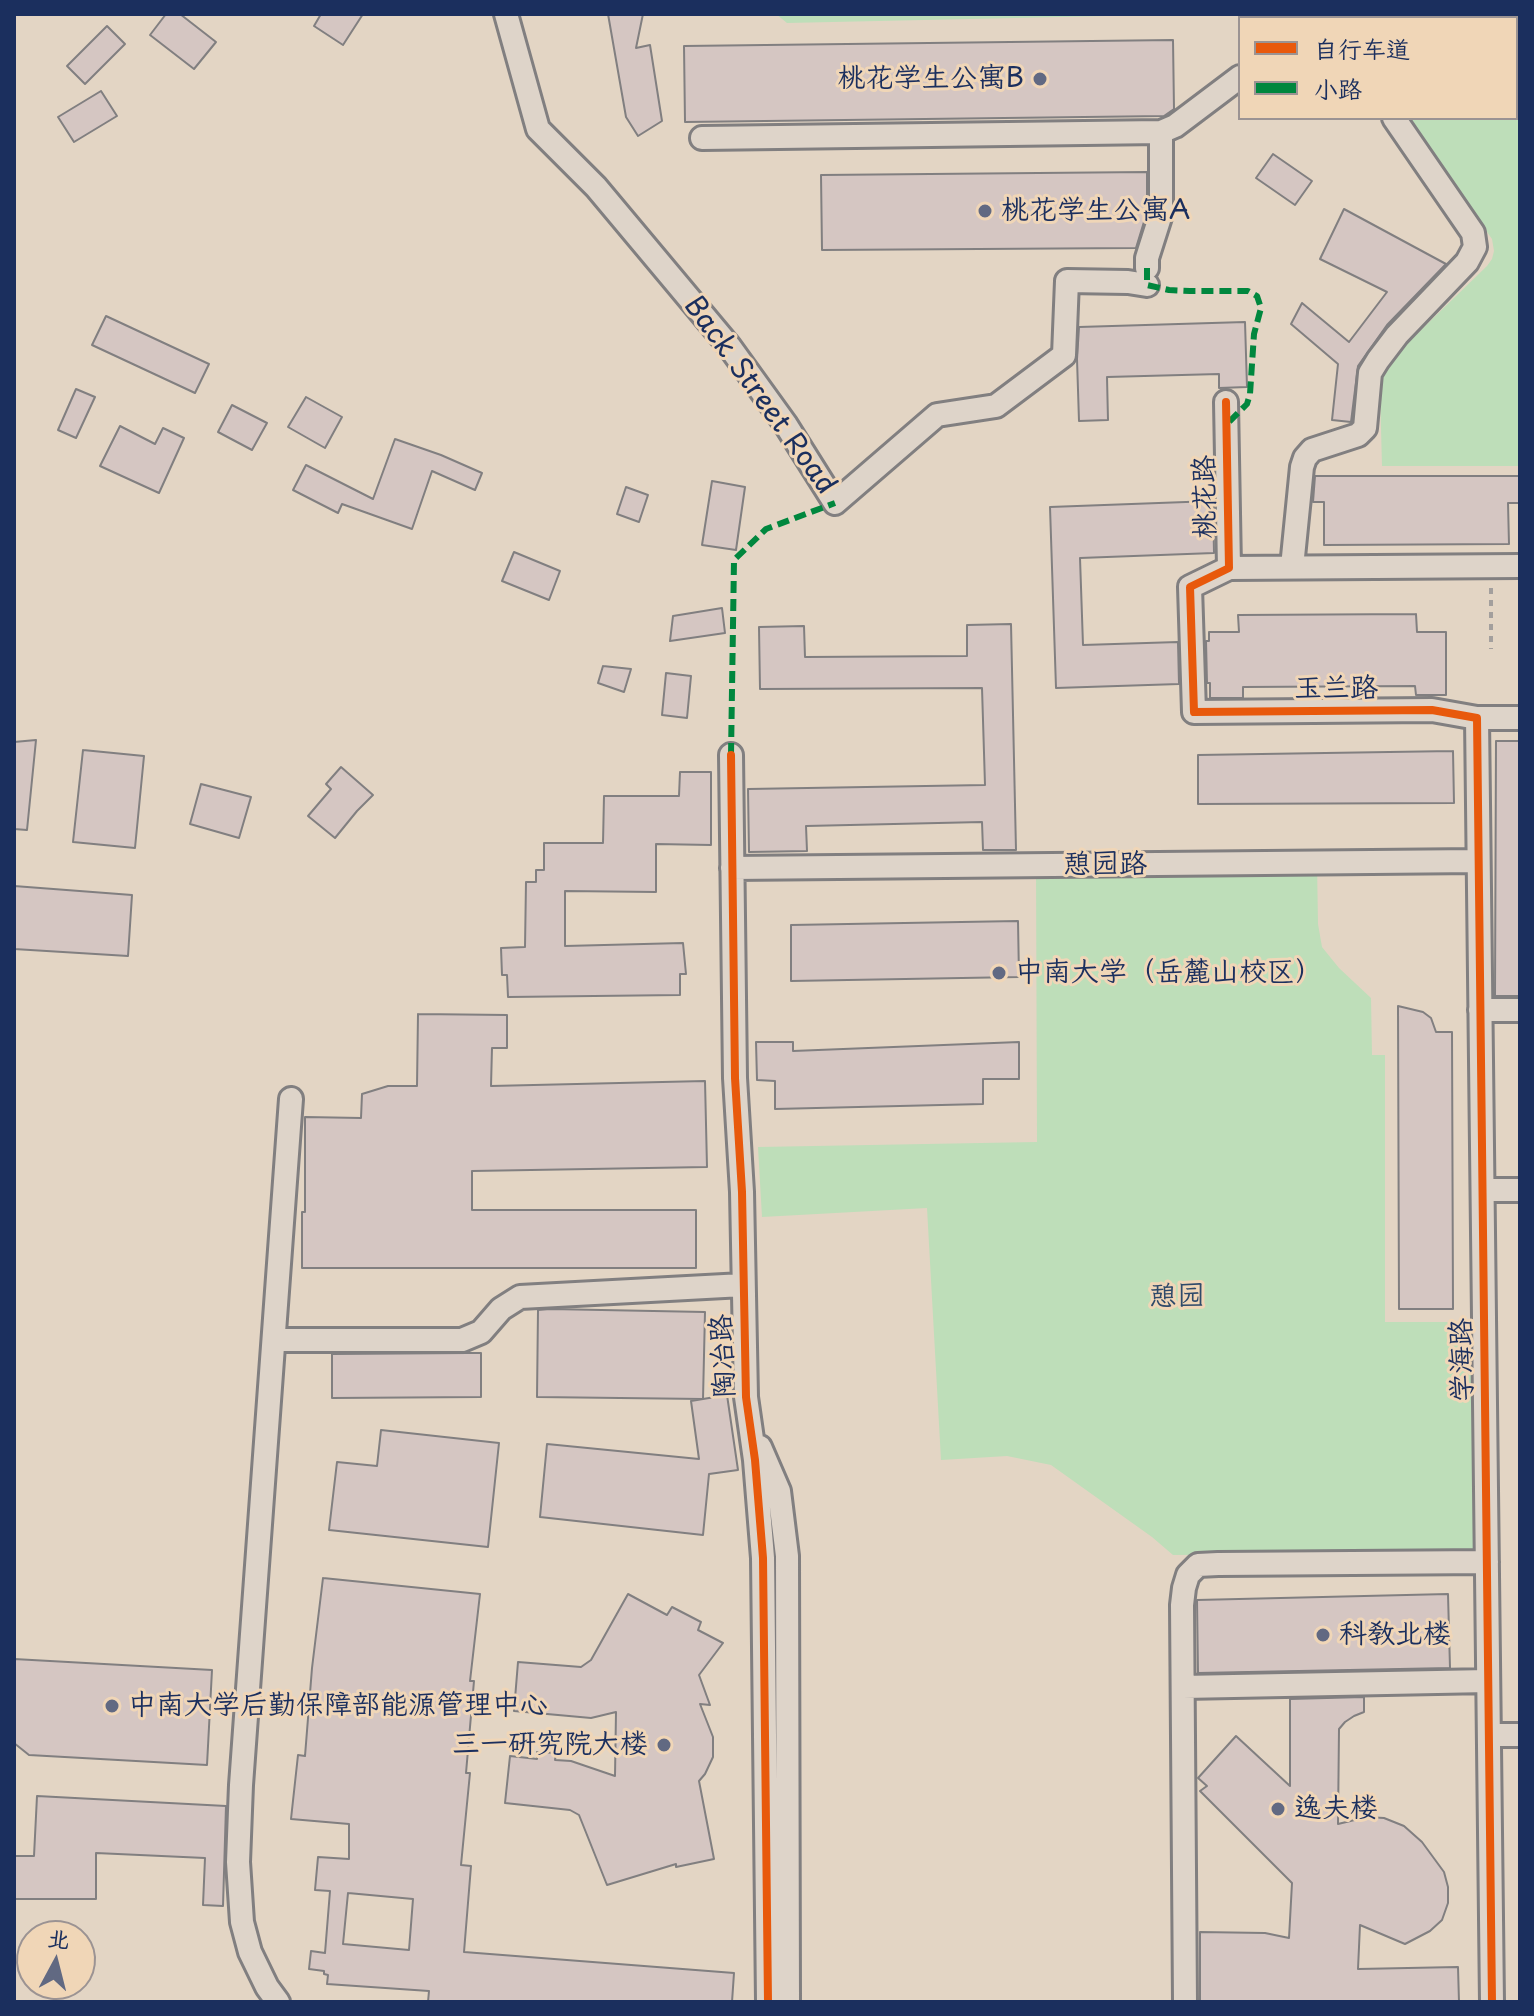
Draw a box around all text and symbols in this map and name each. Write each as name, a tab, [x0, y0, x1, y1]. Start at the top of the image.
legend	[1238, 16, 1518, 120]
text: 自行车道	[1314, 30, 1410, 66]
place label: 桃花学生公寓B	[837, 62, 1024, 96]
marker: 桃花学生公寓B	[1031, 70, 1049, 88]
text: 小路	[1314, 70, 1362, 106]
place label: 桃花学生公寓A	[1001, 194, 1190, 228]
marker: 桃花学生公寓A	[976, 202, 994, 220]
street label: Back Street Road	[676, 290, 842, 502]
street label: 桃花路	[1188, 455, 1224, 539]
street label: 玉兰路	[1294, 672, 1378, 706]
street label: 憩园路	[1063, 848, 1147, 882]
place label: 中南大学（岳麓山校区）	[1015, 956, 1323, 990]
marker: 中南大学（岳麓山校区）	[990, 964, 1008, 982]
park label: 憩园	[1149, 1280, 1205, 1314]
street label: 陶冶路	[705, 1313, 743, 1399]
street label: 学海路	[1445, 1318, 1481, 1402]
place label: 科教北楼	[1339, 1618, 1451, 1652]
marker: 科教北楼	[1314, 1626, 1332, 1644]
place label: 中南大学后勤保障部能源管理中心	[128, 1689, 548, 1723]
marker: 中南大学后勤保障部能源管理中心	[103, 1697, 121, 1715]
place label: 三一研究院大楼	[452, 1728, 648, 1762]
marker: 三一研究院大楼	[655, 1736, 673, 1754]
place label: 逸夫楼	[1294, 1792, 1378, 1826]
marker: 逸夫楼	[1269, 1800, 1287, 1818]
north arrow	[16, 1920, 96, 2000]
text: 北	[46, 1920, 72, 1955]

